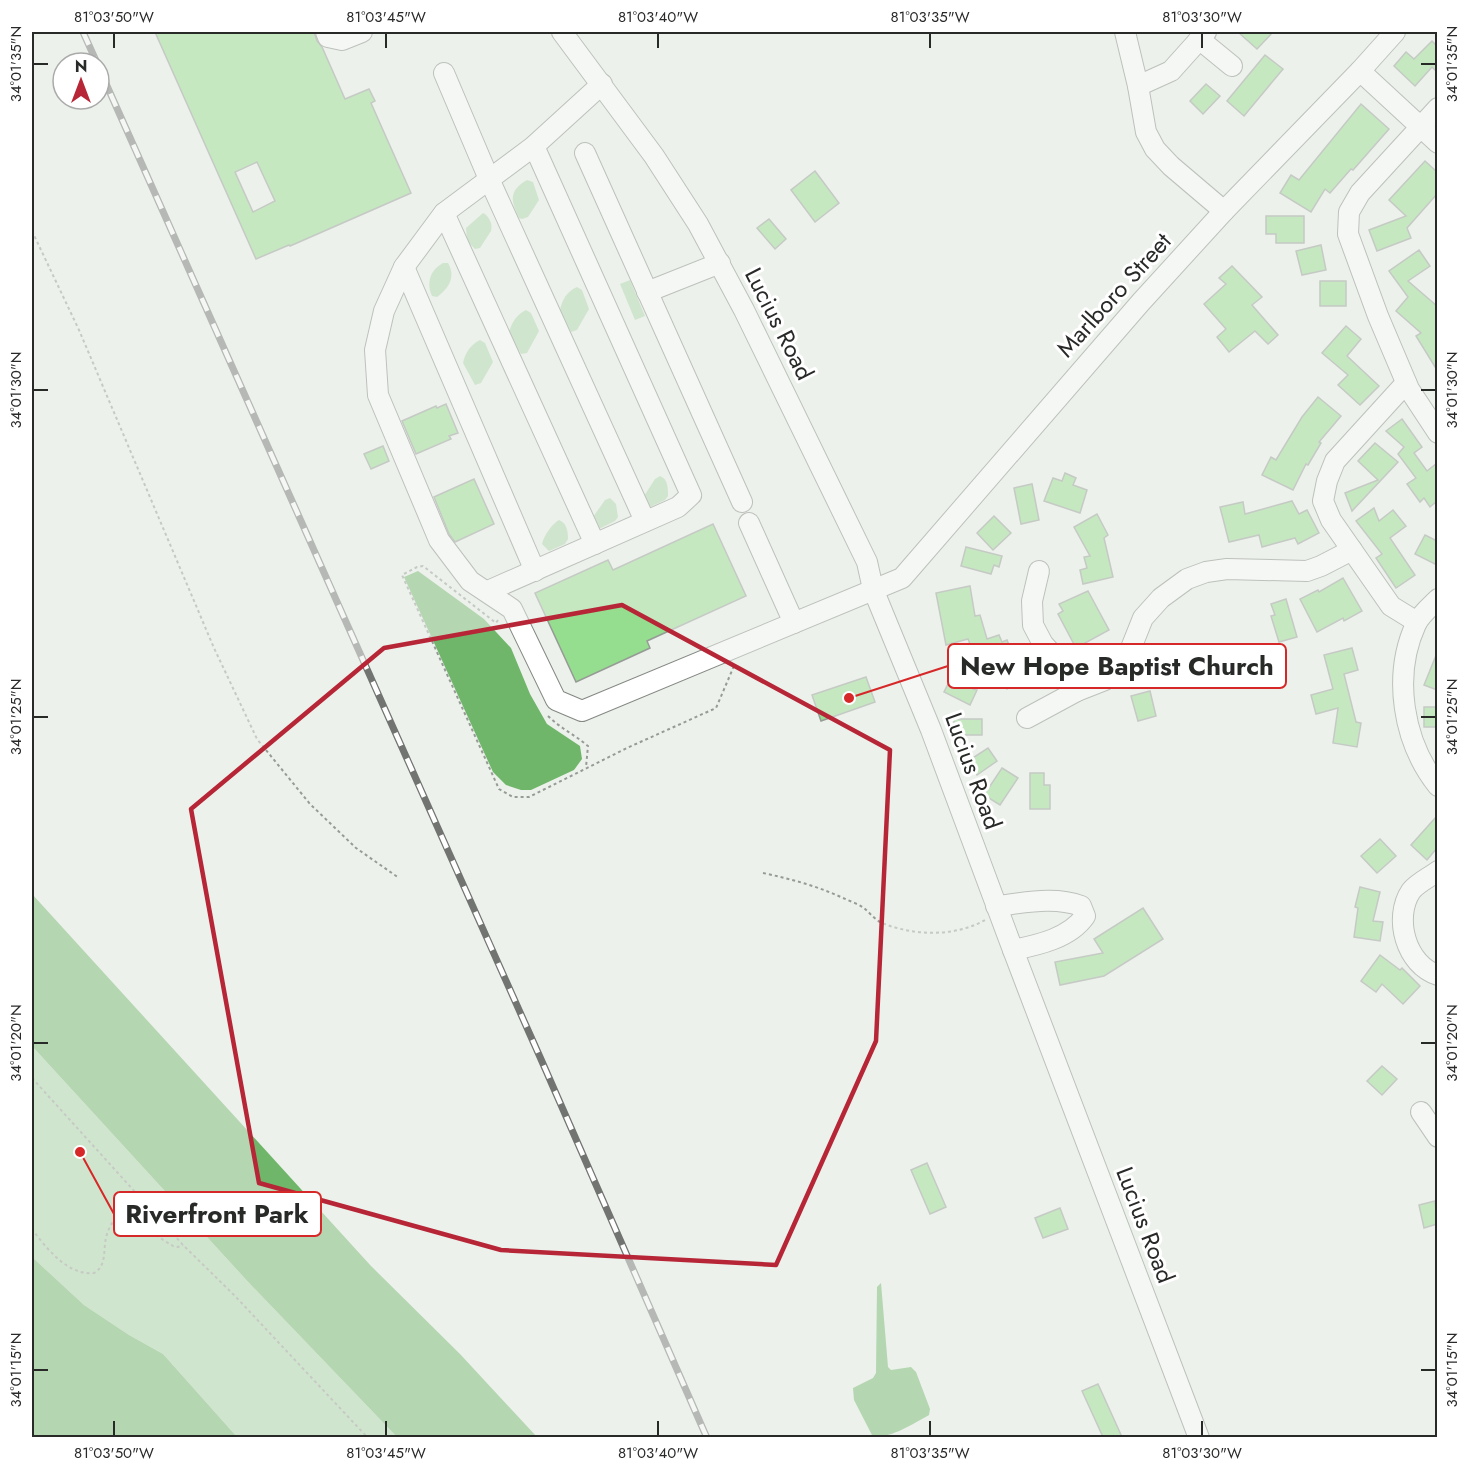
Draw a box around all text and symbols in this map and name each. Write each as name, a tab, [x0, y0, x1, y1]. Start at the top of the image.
text: 81°03'50"W	[74, 6, 154, 28]
text: 81°03'45"W	[346, 6, 426, 28]
text: 81°03'40"W	[618, 6, 698, 28]
text: 81°03'35"W	[890, 6, 970, 28]
text: 81°03'30"W	[1162, 6, 1242, 28]
text: 34°01'35"N	[5, 26, 27, 102]
text: 34°01'35"N	[1441, 26, 1463, 102]
north arrow	[51, 51, 111, 111]
text: N	[75, 55, 87, 78]
street label: Marlboro Street	[1048, 224, 1179, 365]
street label: Lucius Road	[736, 262, 823, 386]
text: 34°01'30"N	[5, 352, 27, 428]
text: 34°01'30"N	[1441, 352, 1463, 428]
callout: New Hope Baptist Church	[948, 644, 1286, 688]
text: New Hope Baptist Church	[960, 647, 1274, 685]
text: 34°01'25"N	[5, 679, 27, 755]
text: 34°01'25"N	[1441, 679, 1463, 755]
street label: Lucius Road	[936, 708, 1011, 834]
text: 34°01'20"N	[5, 1004, 27, 1082]
text: 34°01'20"N	[1441, 1004, 1463, 1082]
street label: Lucius Road	[1107, 1162, 1184, 1288]
callout: Riverfront Park	[114, 1192, 321, 1236]
text: Riverfront Park	[125, 1195, 309, 1233]
text: 34°01'15"N	[5, 1333, 27, 1407]
text: 34°01'15"N	[1441, 1333, 1463, 1407]
text: 81°03'50"W	[74, 1442, 154, 1464]
text: 81°03'45"W	[346, 1442, 426, 1464]
text: 81°03'40"W	[618, 1442, 698, 1464]
text: 81°03'35"W	[890, 1442, 970, 1464]
text: 81°03'30"W	[1162, 1442, 1242, 1464]

